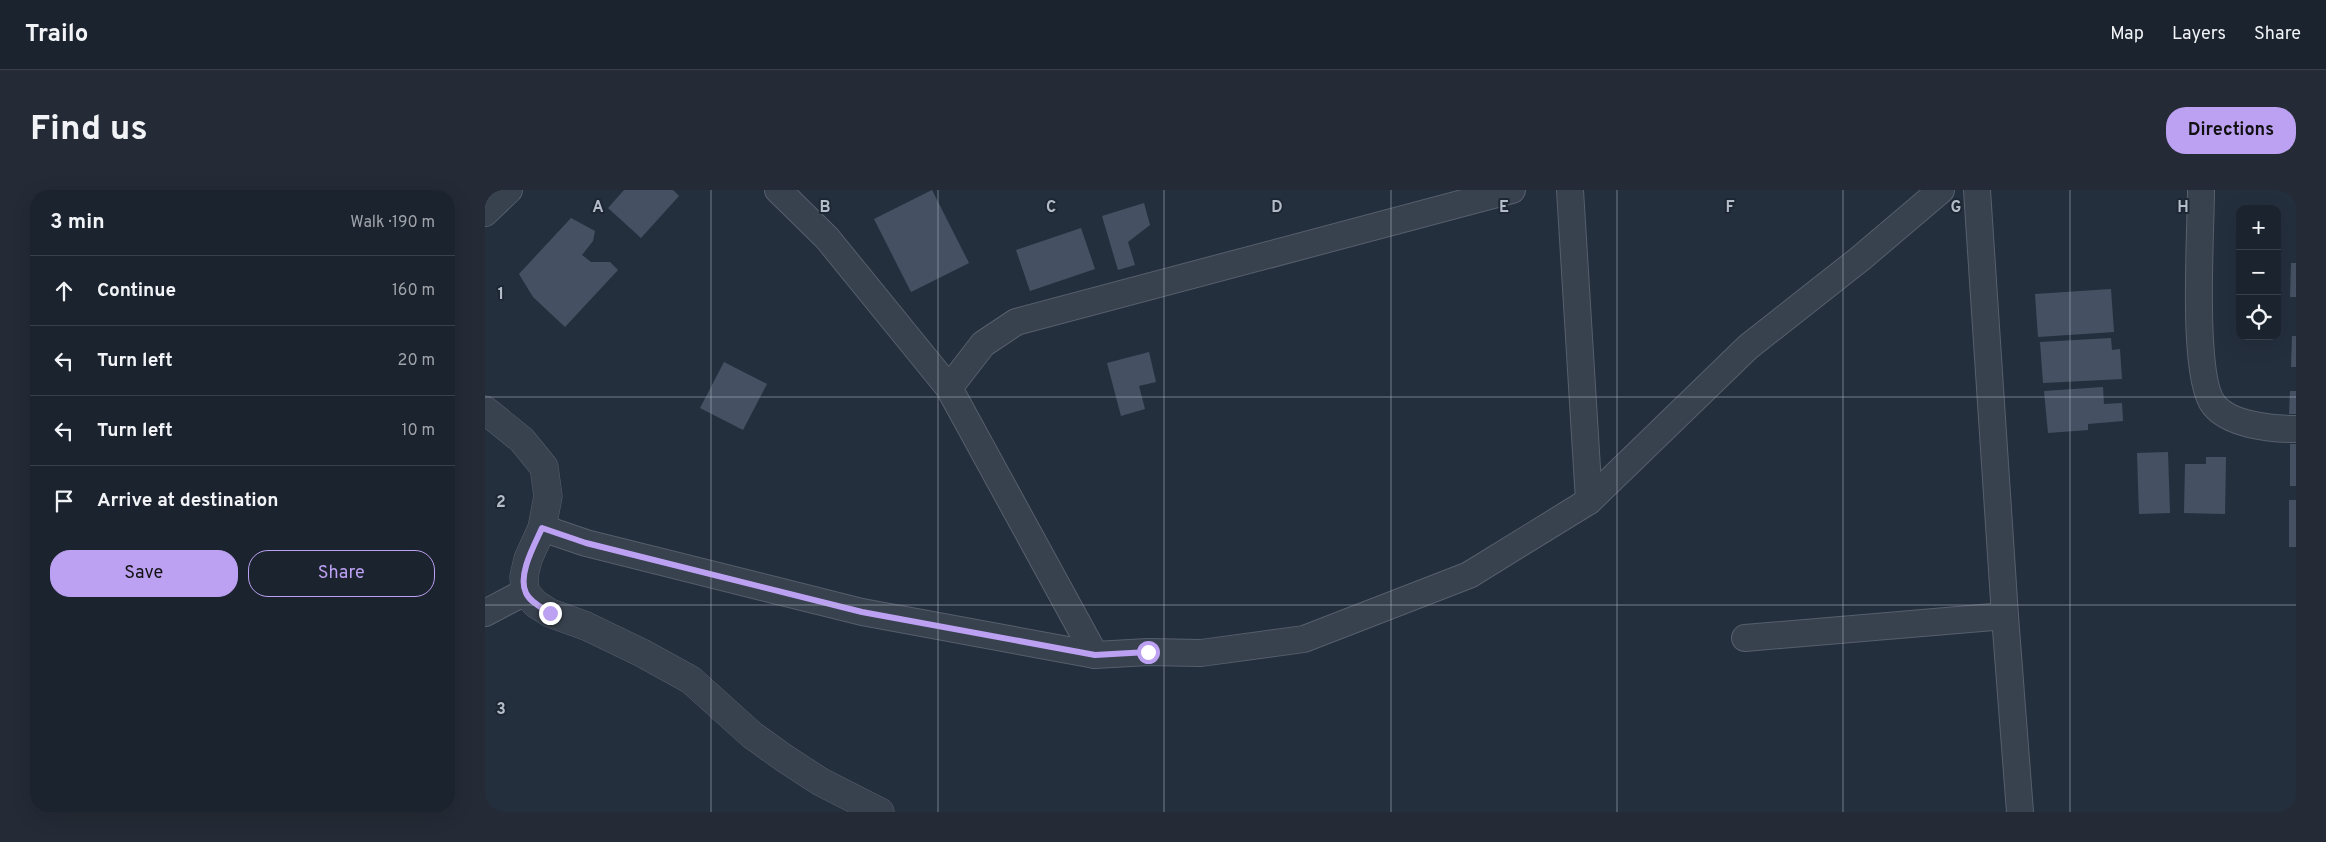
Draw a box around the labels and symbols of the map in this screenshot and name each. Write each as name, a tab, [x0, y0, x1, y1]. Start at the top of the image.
text: A	[592, 198, 604, 218]
text: B	[819, 198, 831, 218]
text: C	[1046, 198, 1056, 218]
text: D	[1271, 198, 1283, 218]
text: E	[1499, 198, 1509, 218]
text: F	[1725, 198, 1735, 218]
text: G	[1951, 198, 1961, 218]
text: H	[2177, 198, 2189, 218]
text: 1	[498, 285, 504, 305]
text: 2	[496, 493, 506, 513]
route end	[539, 602, 562, 625]
route start	[1137, 641, 1160, 664]
text: 3	[496, 700, 506, 720]

